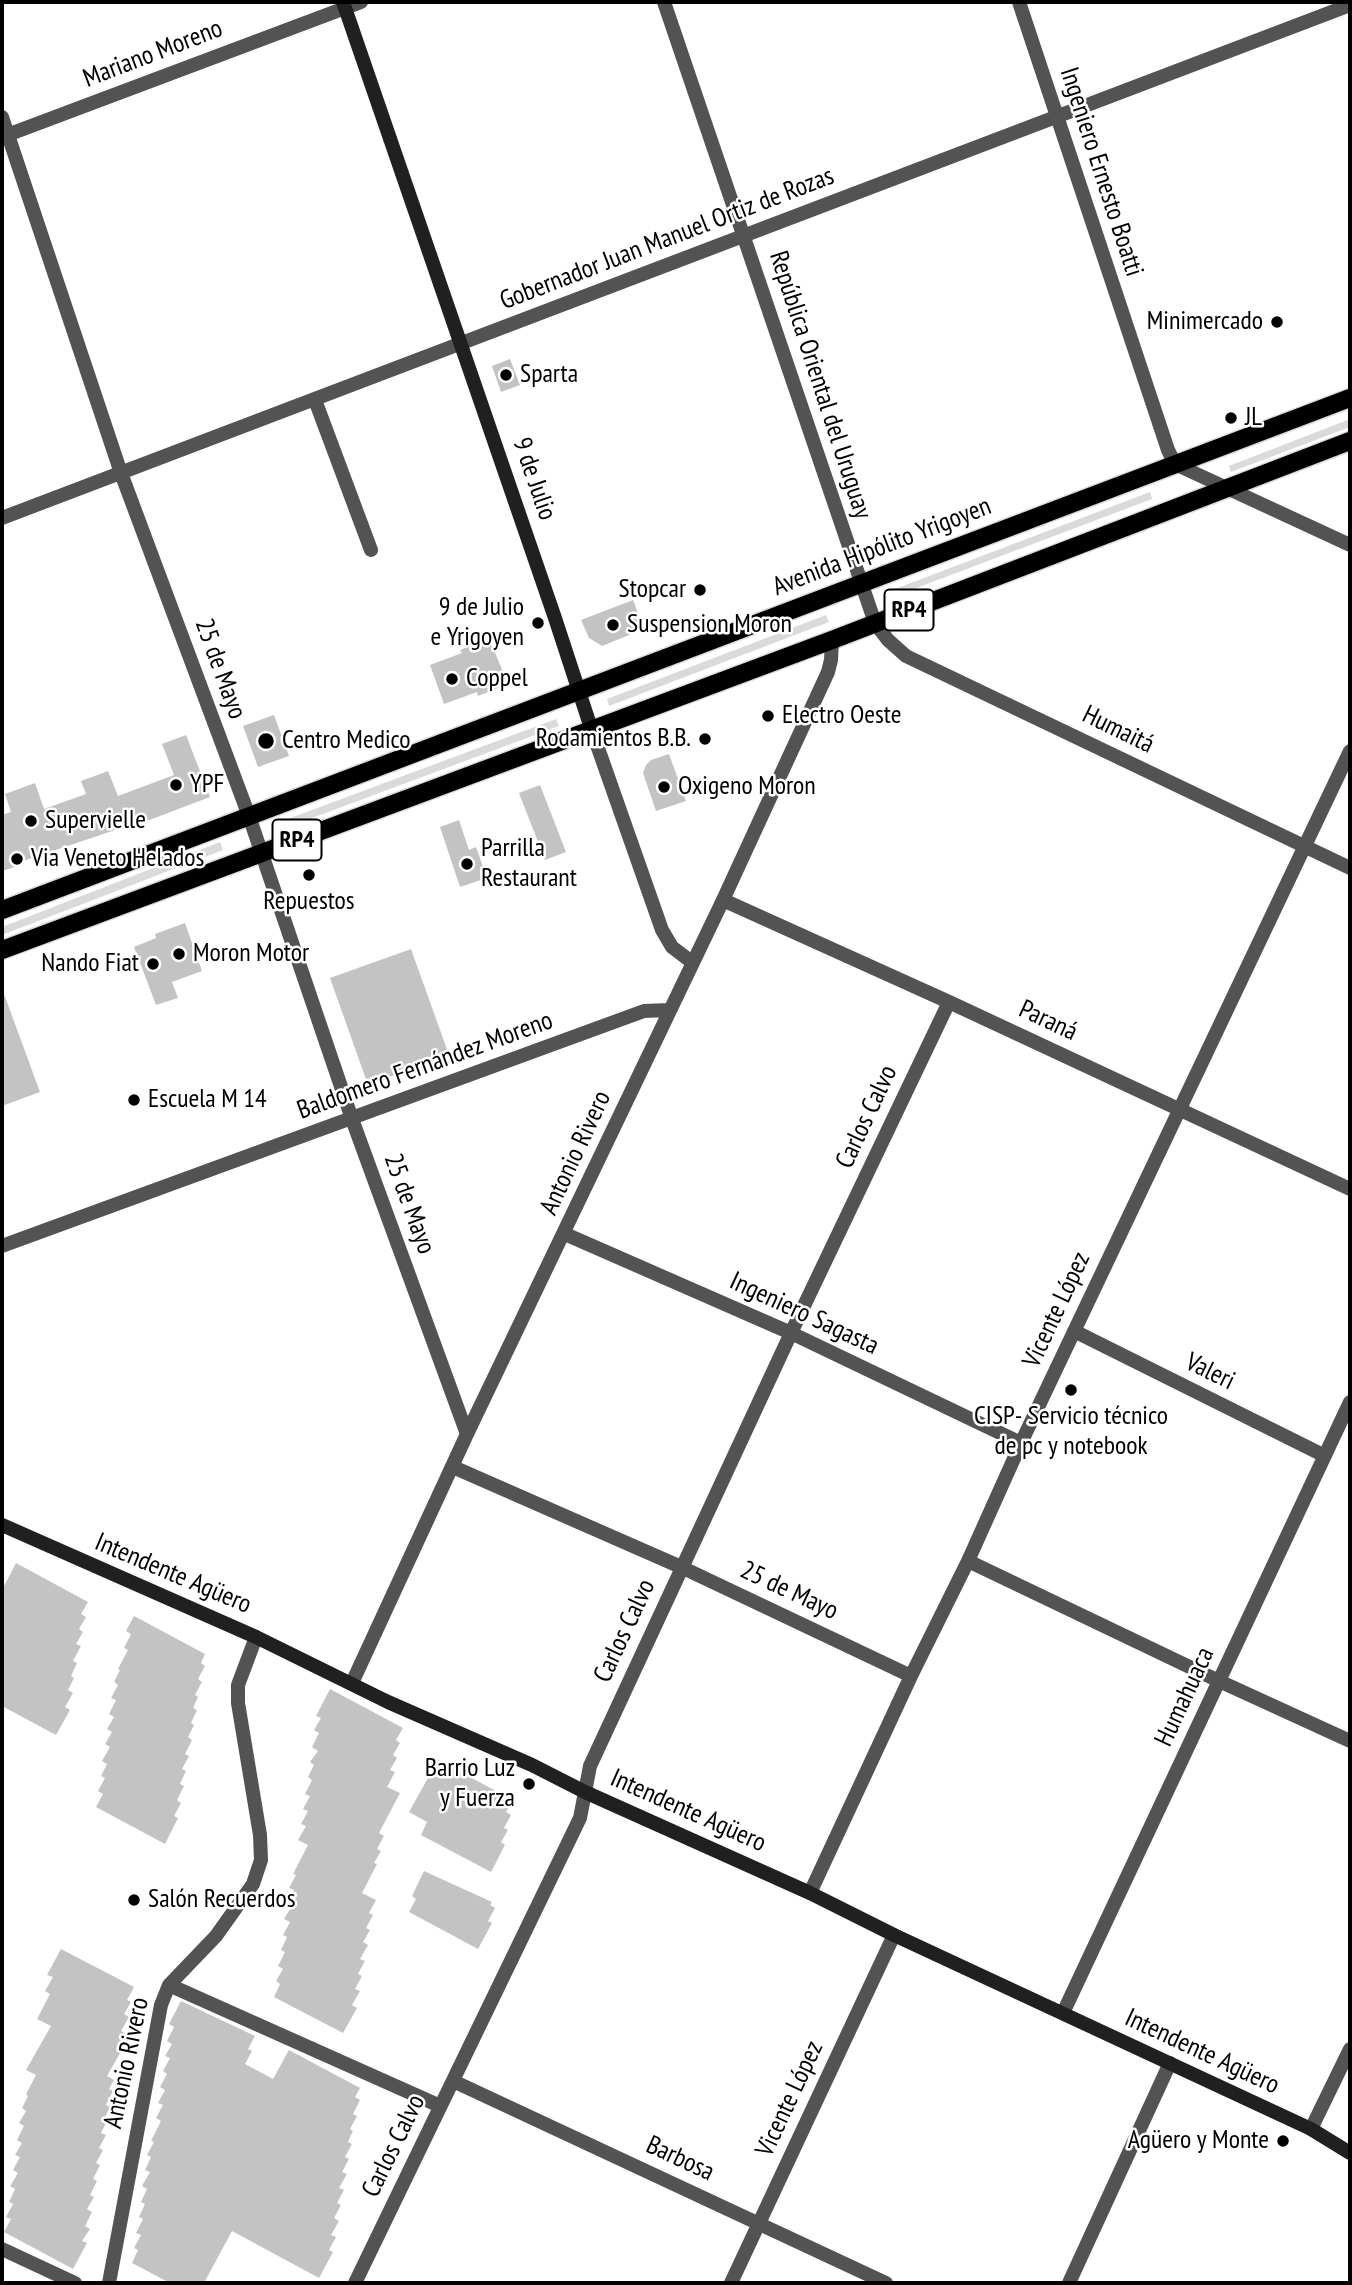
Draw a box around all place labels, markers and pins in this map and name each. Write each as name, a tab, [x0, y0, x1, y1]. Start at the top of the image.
place label: Minimercado	[1147, 306, 1263, 338]
marker: Minimercado	[1269, 314, 1285, 330]
place label: Sparta	[520, 359, 578, 391]
marker: Sparta	[498, 367, 514, 383]
place label: JL	[1245, 402, 1262, 434]
marker: JL	[1223, 410, 1239, 426]
place label: Stopcar	[619, 574, 686, 606]
marker: Stopcar	[692, 582, 708, 598]
place label: 9 de Julio e Yrigoyen	[431, 592, 524, 654]
place label: Suspension Moron	[627, 609, 792, 641]
marker: 9 de Julio e Yrigoyen	[530, 615, 546, 631]
marker: Suspension Moron	[605, 617, 621, 633]
place label: Coppel	[466, 663, 528, 695]
marker: Coppel	[444, 671, 460, 687]
place label: Electro Oeste	[782, 700, 901, 732]
marker: Electro Oeste	[760, 708, 776, 724]
place label: Rodamientos B.B.	[536, 723, 691, 755]
place label: Centro Medico	[282, 725, 411, 757]
marker: Centro Medico	[256, 731, 276, 751]
marker: Rodamientos B.B.	[697, 731, 713, 747]
place label: YPF	[190, 769, 224, 801]
place label: Oxigeno Moron	[678, 771, 816, 803]
marker: YPF	[168, 777, 184, 793]
marker: Oxigeno Moron	[656, 779, 672, 795]
place label: Supervielle	[45, 805, 146, 837]
marker: Supervielle	[23, 813, 39, 829]
place label: Parrilla Restaurant	[481, 833, 577, 894]
place label: Via Veneto Helados	[31, 843, 204, 875]
marker: Via Veneto Helados	[9, 851, 25, 867]
marker: Parrilla Restaurant	[459, 856, 475, 872]
marker: Repuestos	[301, 867, 317, 883]
place label: Repuestos	[263, 886, 355, 918]
place label: Moron Motor	[193, 938, 309, 970]
marker: Moron Motor	[171, 946, 187, 962]
place label: Nando Fiat	[41, 948, 139, 980]
marker: Nando Fiat	[145, 956, 161, 972]
place label: Escuela M 14	[148, 1084, 267, 1116]
marker: Escuela M 14	[126, 1092, 142, 1108]
marker: CISP- Servicio técnico de pc y notebook	[1063, 1382, 1079, 1398]
place label: CISP- Servicio técnico de pc y notebook	[974, 1401, 1168, 1462]
place label: Barrio Luz y Fuerza	[425, 1753, 515, 1814]
marker: Barrio Luz y Fuerza	[521, 1776, 537, 1792]
place label: Salón Recuerdos	[148, 1884, 295, 1916]
marker: Salón Recuerdos	[126, 1892, 142, 1908]
place label: Agüero y Monte	[1128, 2125, 1269, 2157]
marker: Agüero y Monte	[1275, 2133, 1291, 2149]

